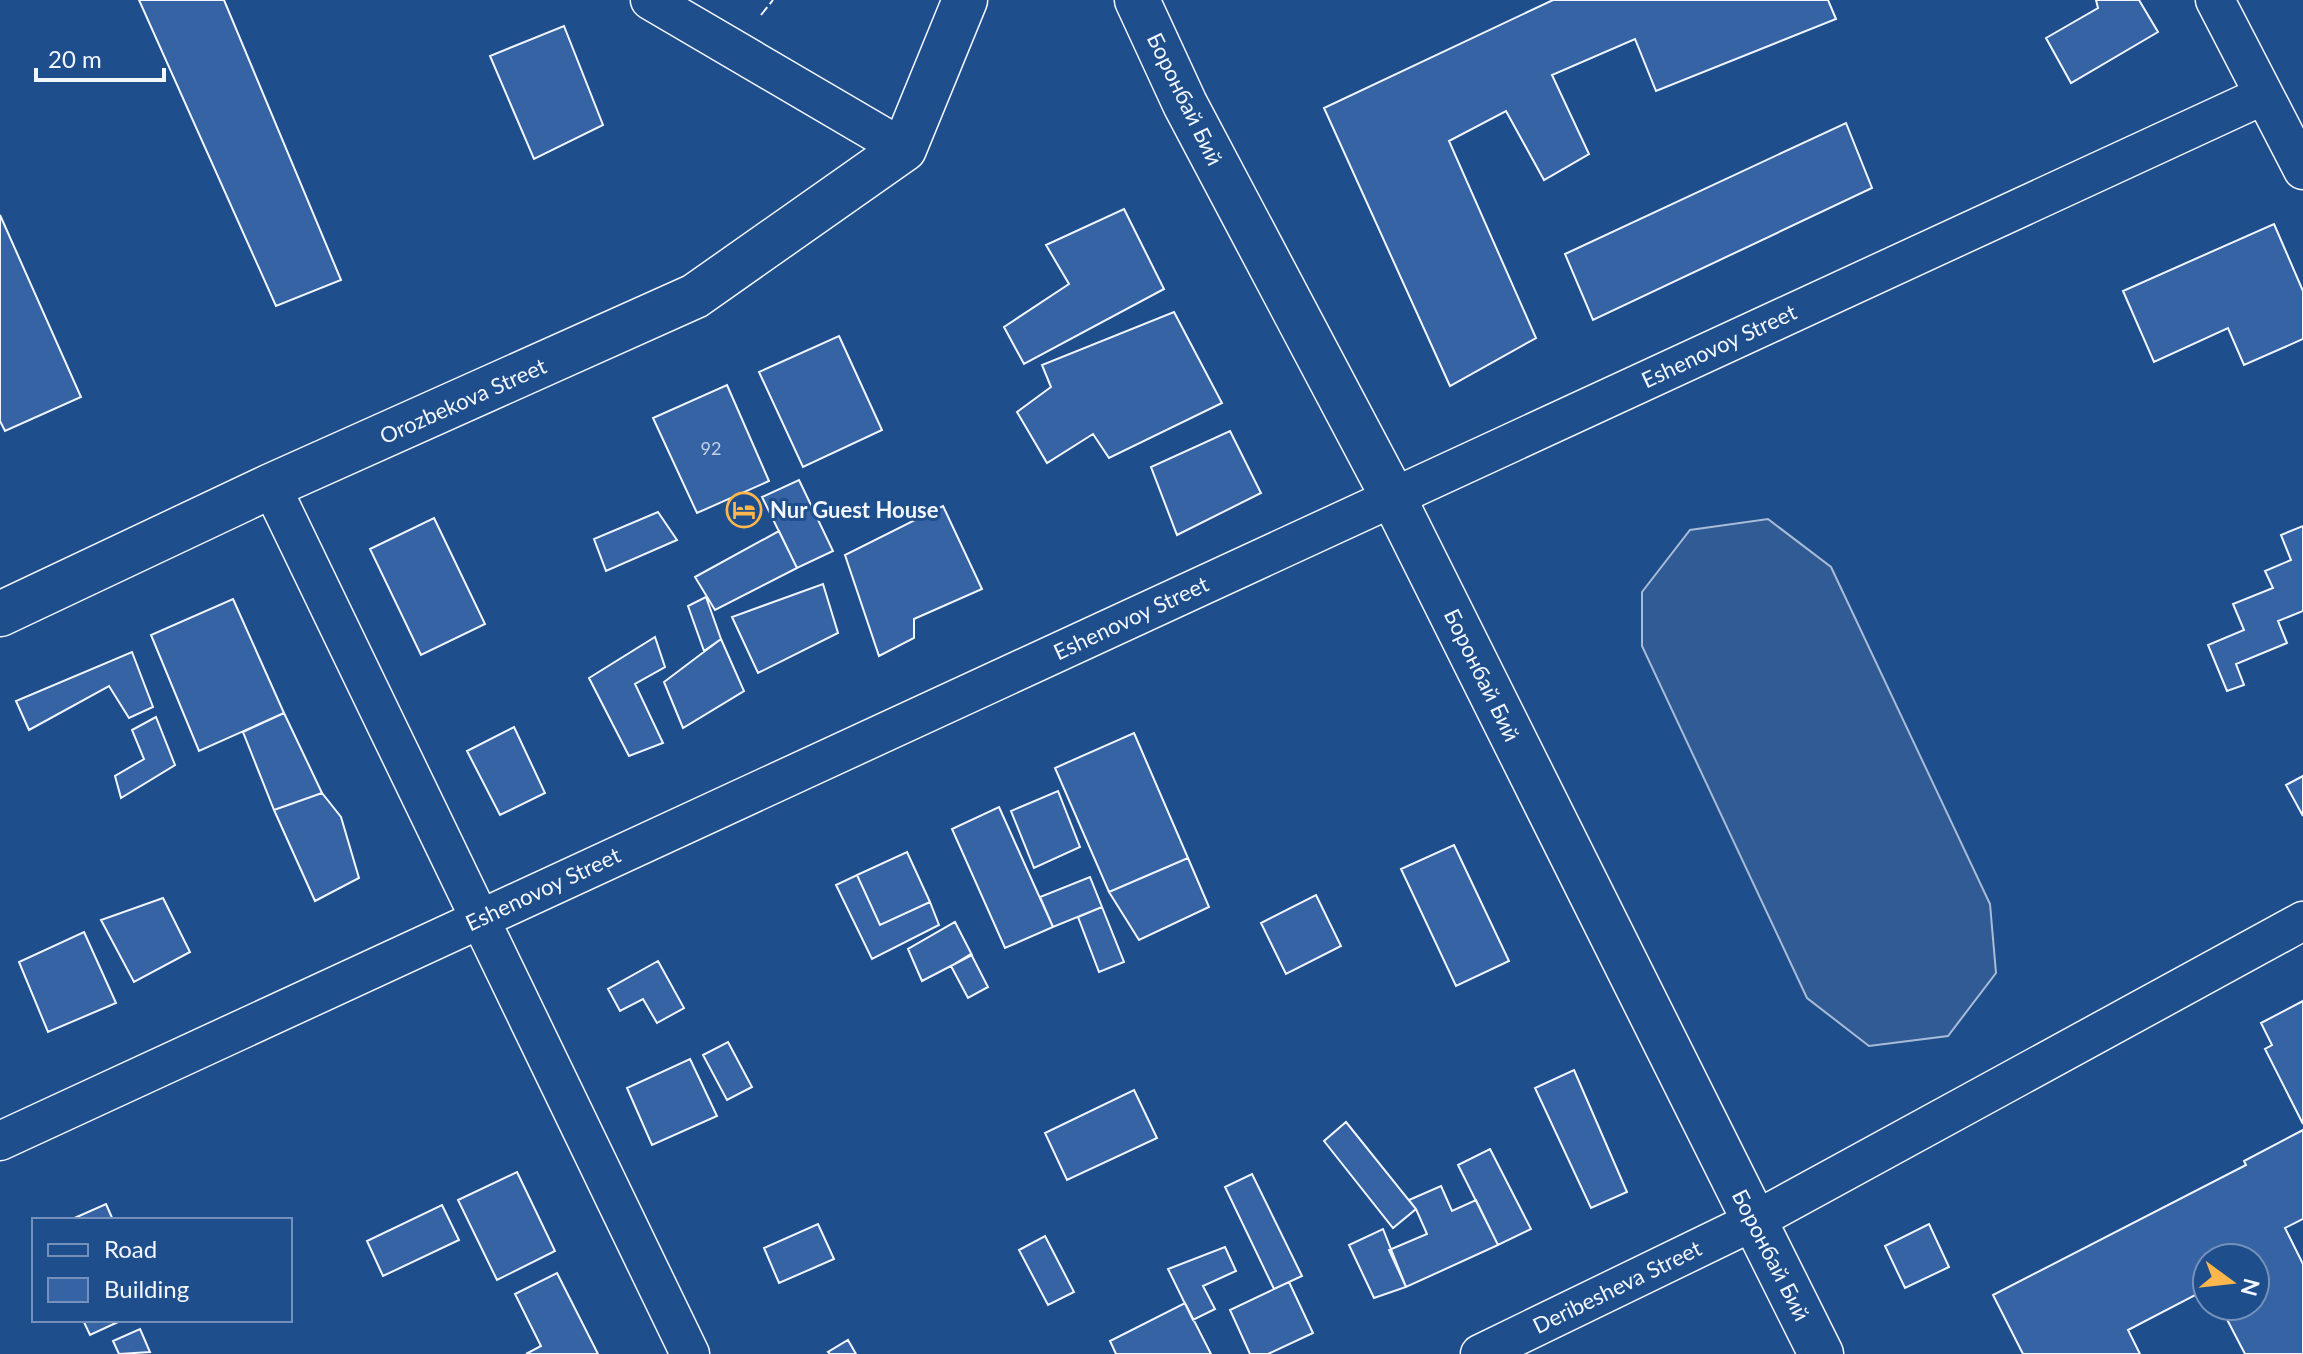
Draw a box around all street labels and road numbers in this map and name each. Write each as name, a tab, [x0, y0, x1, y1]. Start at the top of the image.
street label: Боронбай Бий	[1142, 28, 1229, 169]
street label: Eshenovoy Street	[1637, 298, 1801, 393]
street label: Orozbekova Street	[375, 352, 550, 449]
street label: Eshenovoy Street	[1049, 570, 1213, 665]
street label: Боронбай Бий	[1439, 604, 1526, 745]
street label: Eshenovoy Street	[461, 841, 625, 936]
street label: Боронбай Бий	[1727, 1184, 1816, 1325]
street label: Deribesheva Street	[1528, 1234, 1706, 1339]

